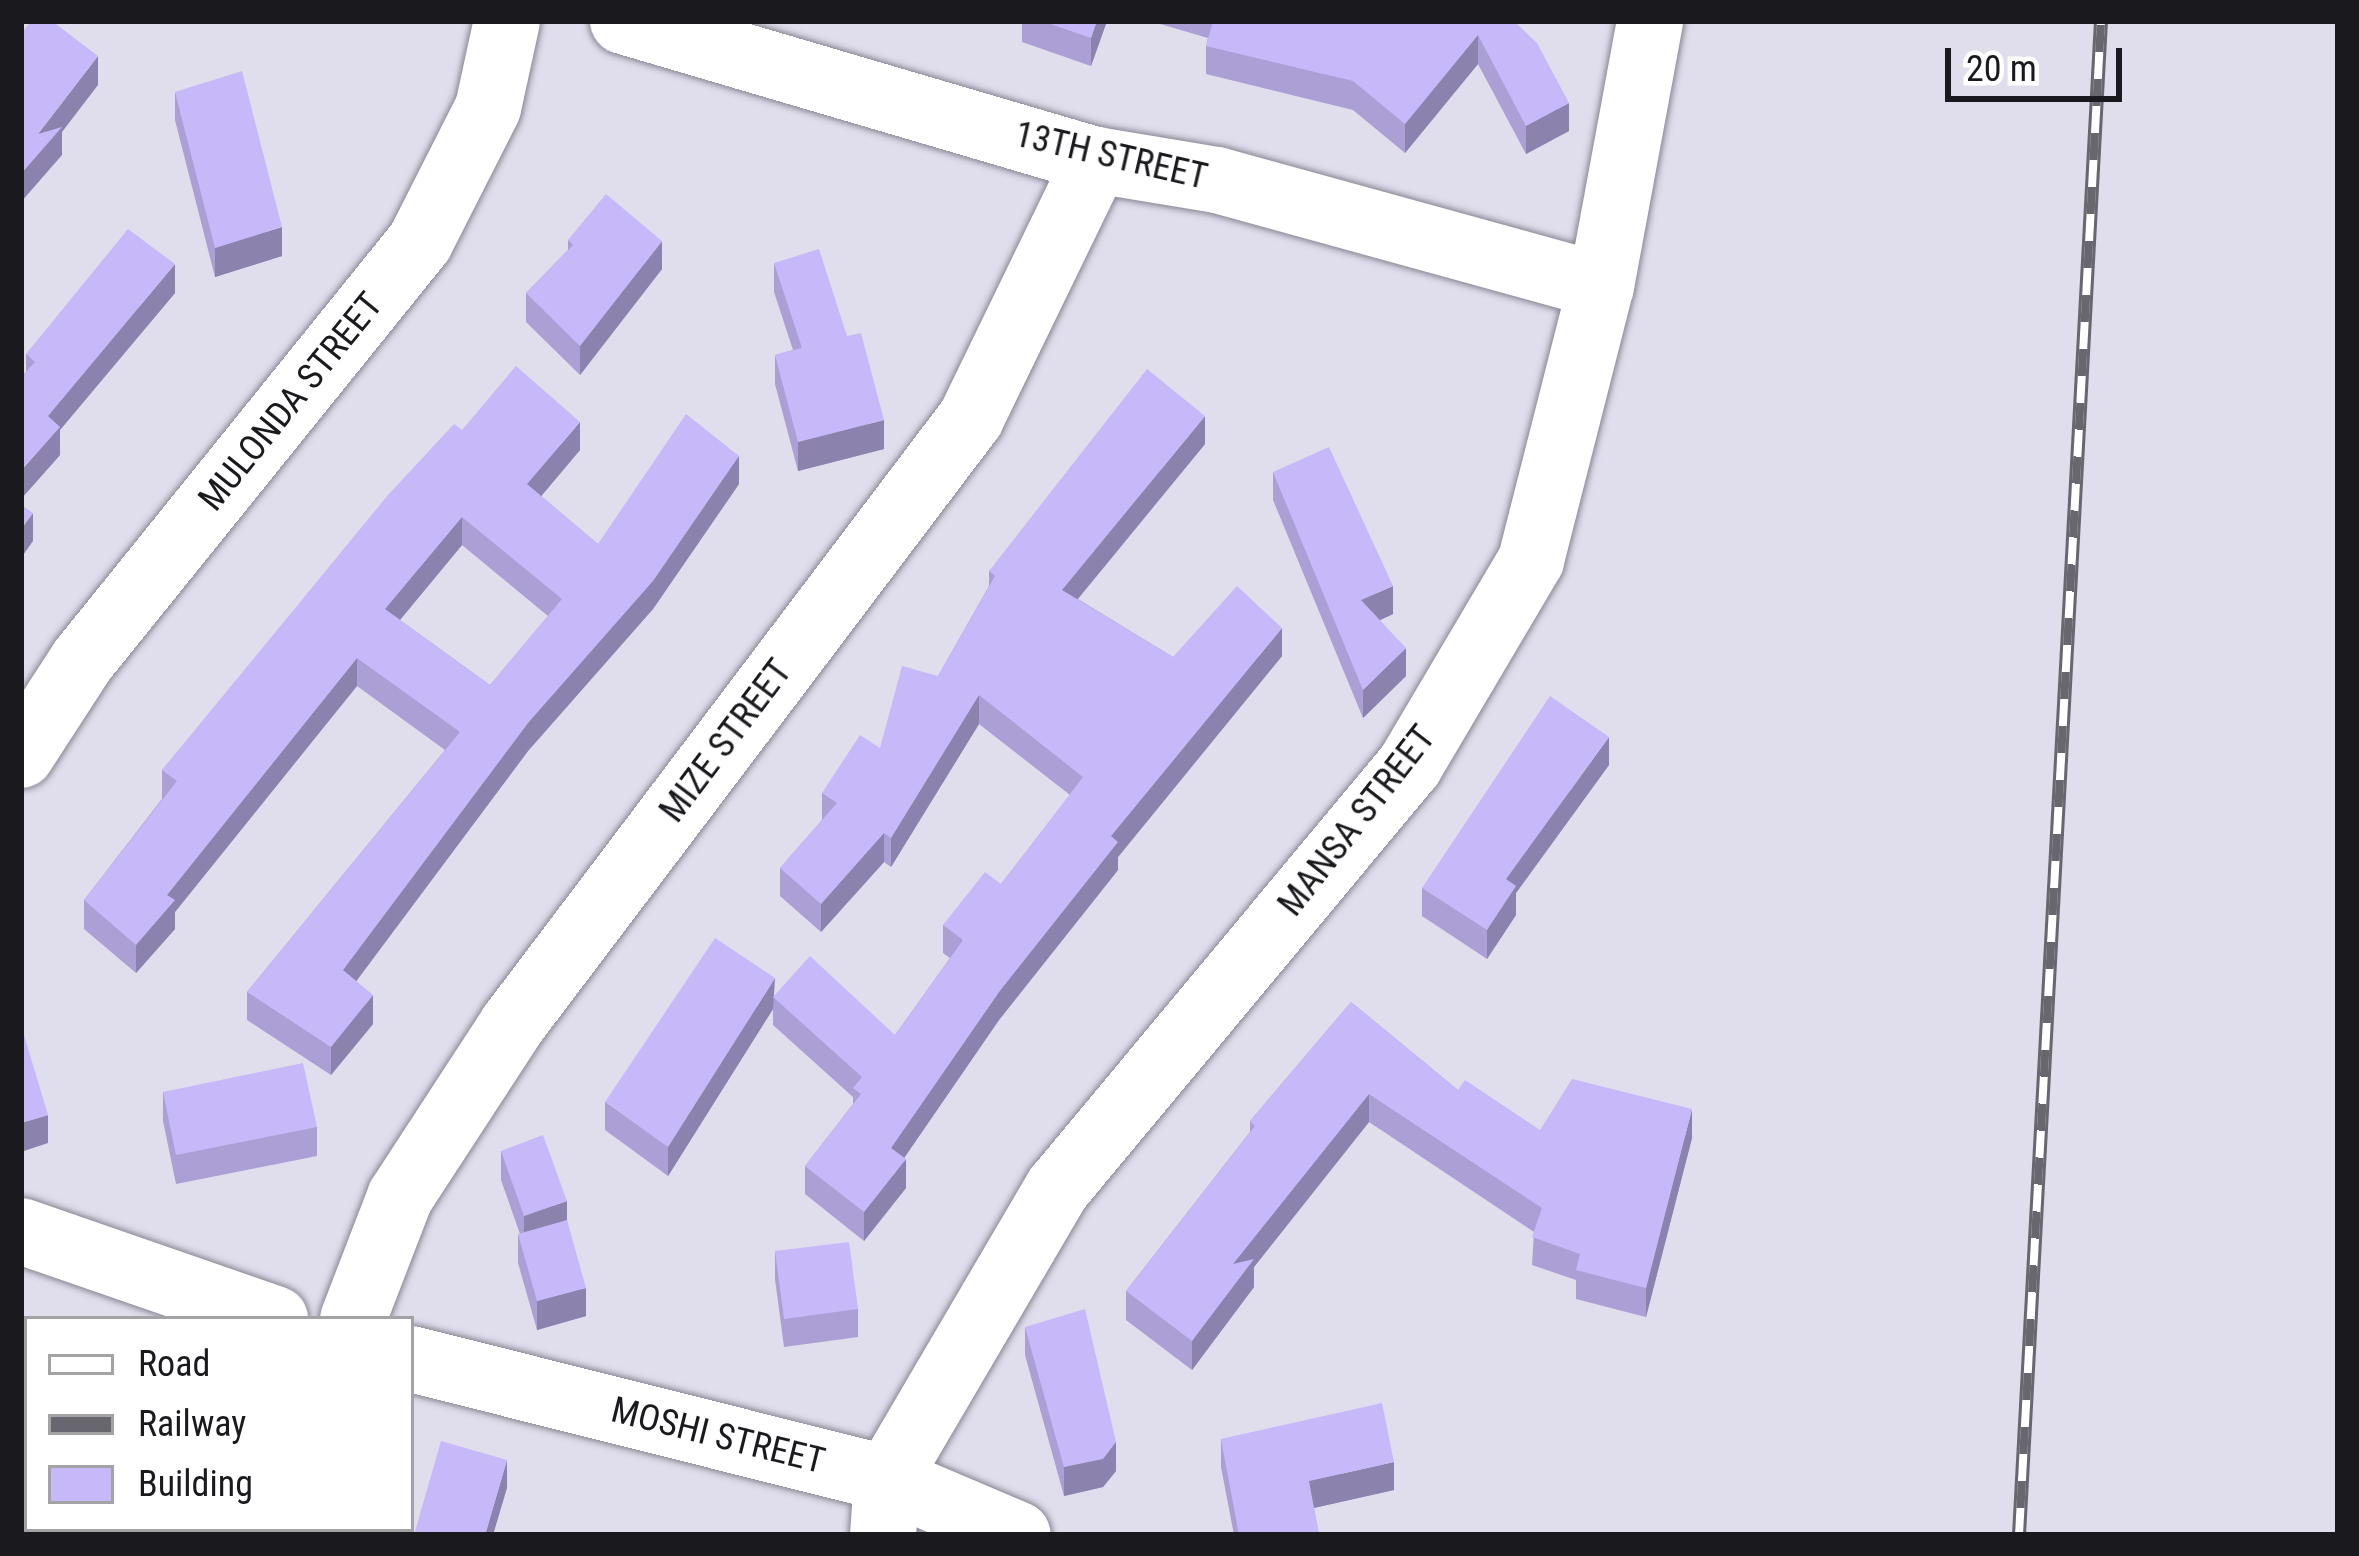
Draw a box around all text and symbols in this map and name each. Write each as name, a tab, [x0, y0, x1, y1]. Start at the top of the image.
scale bar	[1951, 24, 2128, 98]
text: 20 m	[1966, 48, 2037, 90]
street label: 13TH STREET	[1011, 113, 1211, 199]
street label: MULONDA STREET	[190, 284, 392, 520]
street label: MIZE STREET	[651, 651, 801, 831]
street label: MANSA STREET	[1269, 717, 1445, 925]
legend	[24, 1316, 414, 1532]
text: Road	[138, 1343, 210, 1385]
street label: MOSHI STREET	[607, 1389, 829, 1483]
text: Railway	[138, 1403, 246, 1445]
text: Building	[138, 1463, 253, 1505]

